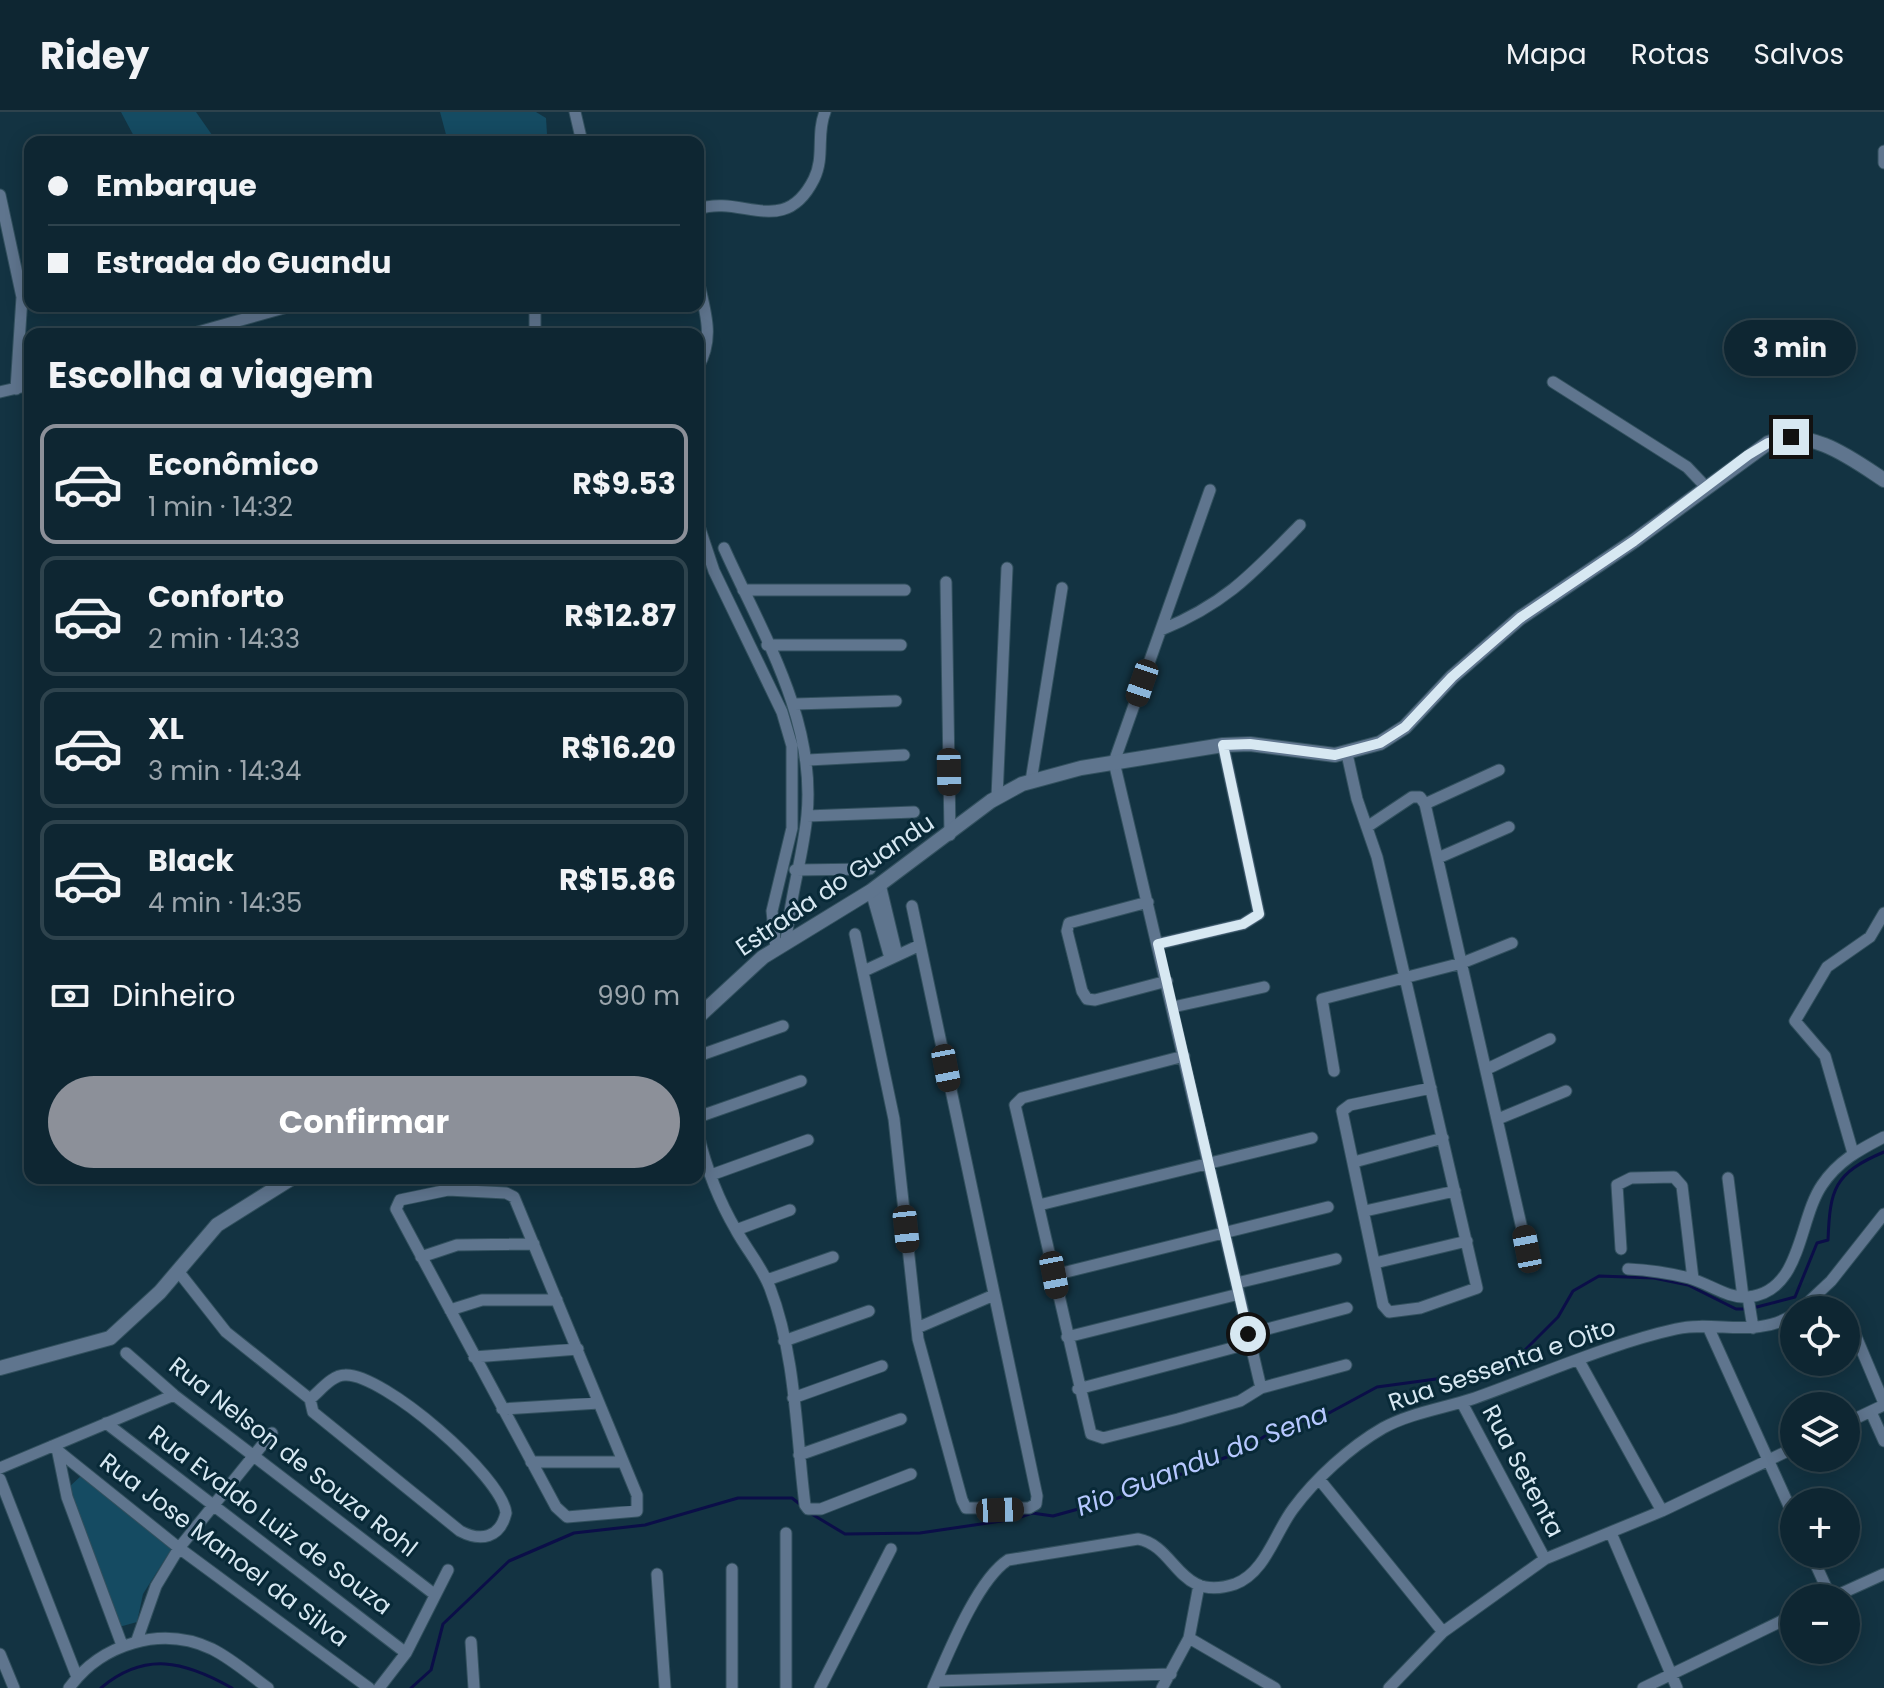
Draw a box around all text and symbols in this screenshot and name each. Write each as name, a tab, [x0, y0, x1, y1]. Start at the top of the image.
text: Ridey	[40, 29, 149, 82]
text: Mapa	[1506, 35, 1587, 74]
text: Rotas	[1631, 35, 1710, 74]
text: Salvos	[1754, 35, 1844, 74]
text: Embarque	[96, 164, 257, 207]
text: Estrada do Guandu	[96, 241, 392, 284]
callout: 3 min	[1725, 321, 1857, 377]
text: 3 min	[1753, 330, 1827, 366]
text: Escolha a viagem	[48, 350, 374, 401]
route end	[1773, 419, 1809, 455]
text: Econômico	[148, 443, 319, 486]
icon: car	[52, 448, 124, 520]
text: R$9.53	[572, 462, 676, 505]
text: 1 min · 14:32	[148, 489, 293, 525]
text: Conforto	[148, 575, 284, 618]
icon: car	[52, 580, 124, 652]
text: R$12.87	[564, 594, 676, 637]
text: 2 min · 14:33	[148, 621, 300, 657]
car	[1123, 656, 1161, 710]
text: XL	[148, 707, 184, 750]
icon: car	[52, 712, 124, 784]
text: R$16.20	[561, 726, 676, 769]
car	[937, 748, 961, 796]
text: 3 min · 14:34	[148, 753, 301, 789]
street label: Estrada do Guandu	[729, 806, 940, 963]
text: Black	[148, 839, 234, 882]
icon: car	[52, 844, 124, 916]
text: R$15.86	[559, 858, 676, 901]
text: 4 min · 14:35	[148, 885, 302, 921]
icon: cash	[48, 974, 92, 1018]
text: Dinheiro	[112, 974, 235, 1017]
text: 990 m	[597, 978, 680, 1014]
car	[930, 1042, 962, 1094]
button: Confirmar	[48, 1076, 680, 1168]
car	[892, 1204, 920, 1254]
car	[1511, 1223, 1543, 1275]
car	[1038, 1249, 1070, 1301]
map controls	[1780, 1296, 1860, 1664]
button: locate	[1780, 1296, 1860, 1376]
street label: Rua Sessenta e Oito	[1384, 1310, 1620, 1419]
route start	[1230, 1316, 1266, 1352]
street label: Rua Nelson de Souza Rohl	[162, 1349, 424, 1564]
button: layers	[1780, 1392, 1860, 1472]
water label: Rio Guandu do Sena	[1071, 1395, 1333, 1525]
street label: Rua Setenta	[1475, 1399, 1572, 1543]
street label: Rua Evaldo Luiz de Souza	[142, 1417, 399, 1622]
street label: Rua Jose Manoel da Silva	[93, 1445, 356, 1654]
button: +	[1780, 1488, 1860, 1568]
car	[976, 1497, 1024, 1523]
button: −	[1780, 1584, 1860, 1664]

